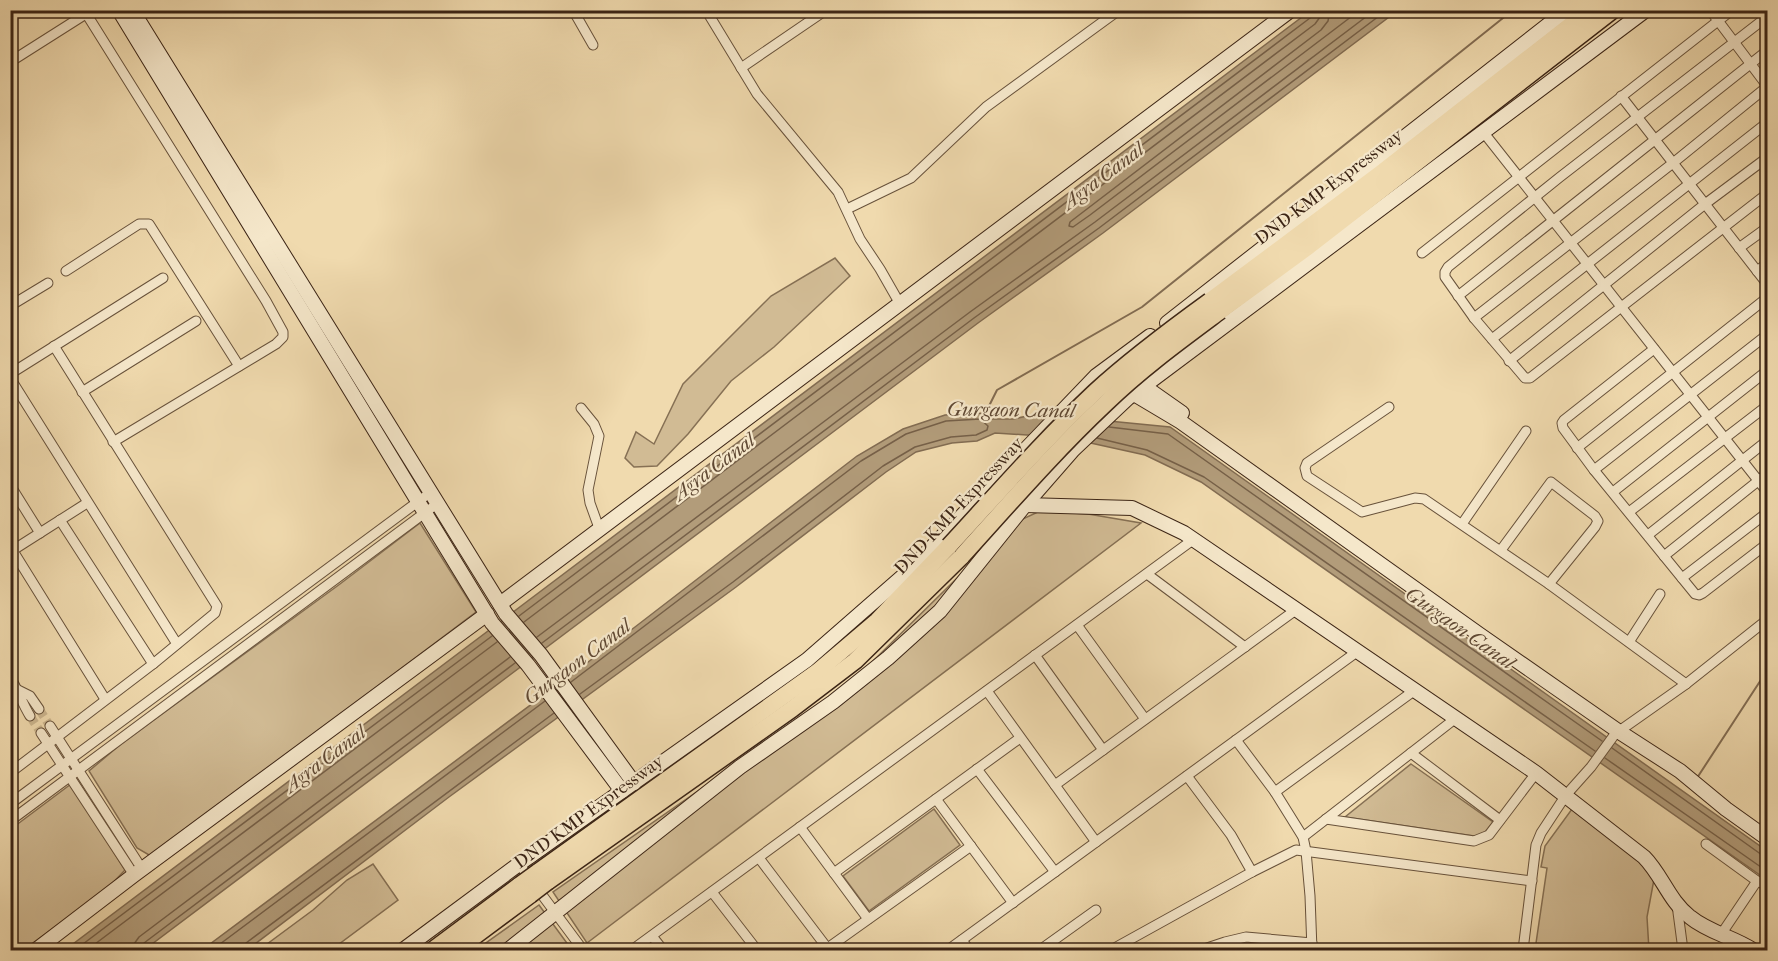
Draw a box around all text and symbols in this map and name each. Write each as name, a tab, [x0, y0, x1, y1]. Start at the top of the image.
street label: DND KMP Expressway	[1251, 124, 1408, 249]
water label: Agra Canal	[1056, 137, 1150, 216]
water label: Gurgaon Canal	[947, 397, 1077, 423]
water label: Agra Canal	[667, 428, 761, 507]
street label: DND KMP Expressway	[890, 432, 1029, 579]
water label: Gurgaon Canal	[1401, 582, 1521, 675]
water label: Gurgaon Canal	[519, 613, 637, 710]
water label: Agra Canal	[278, 720, 372, 799]
street label: DND KMP Expressway	[510, 750, 669, 873]

